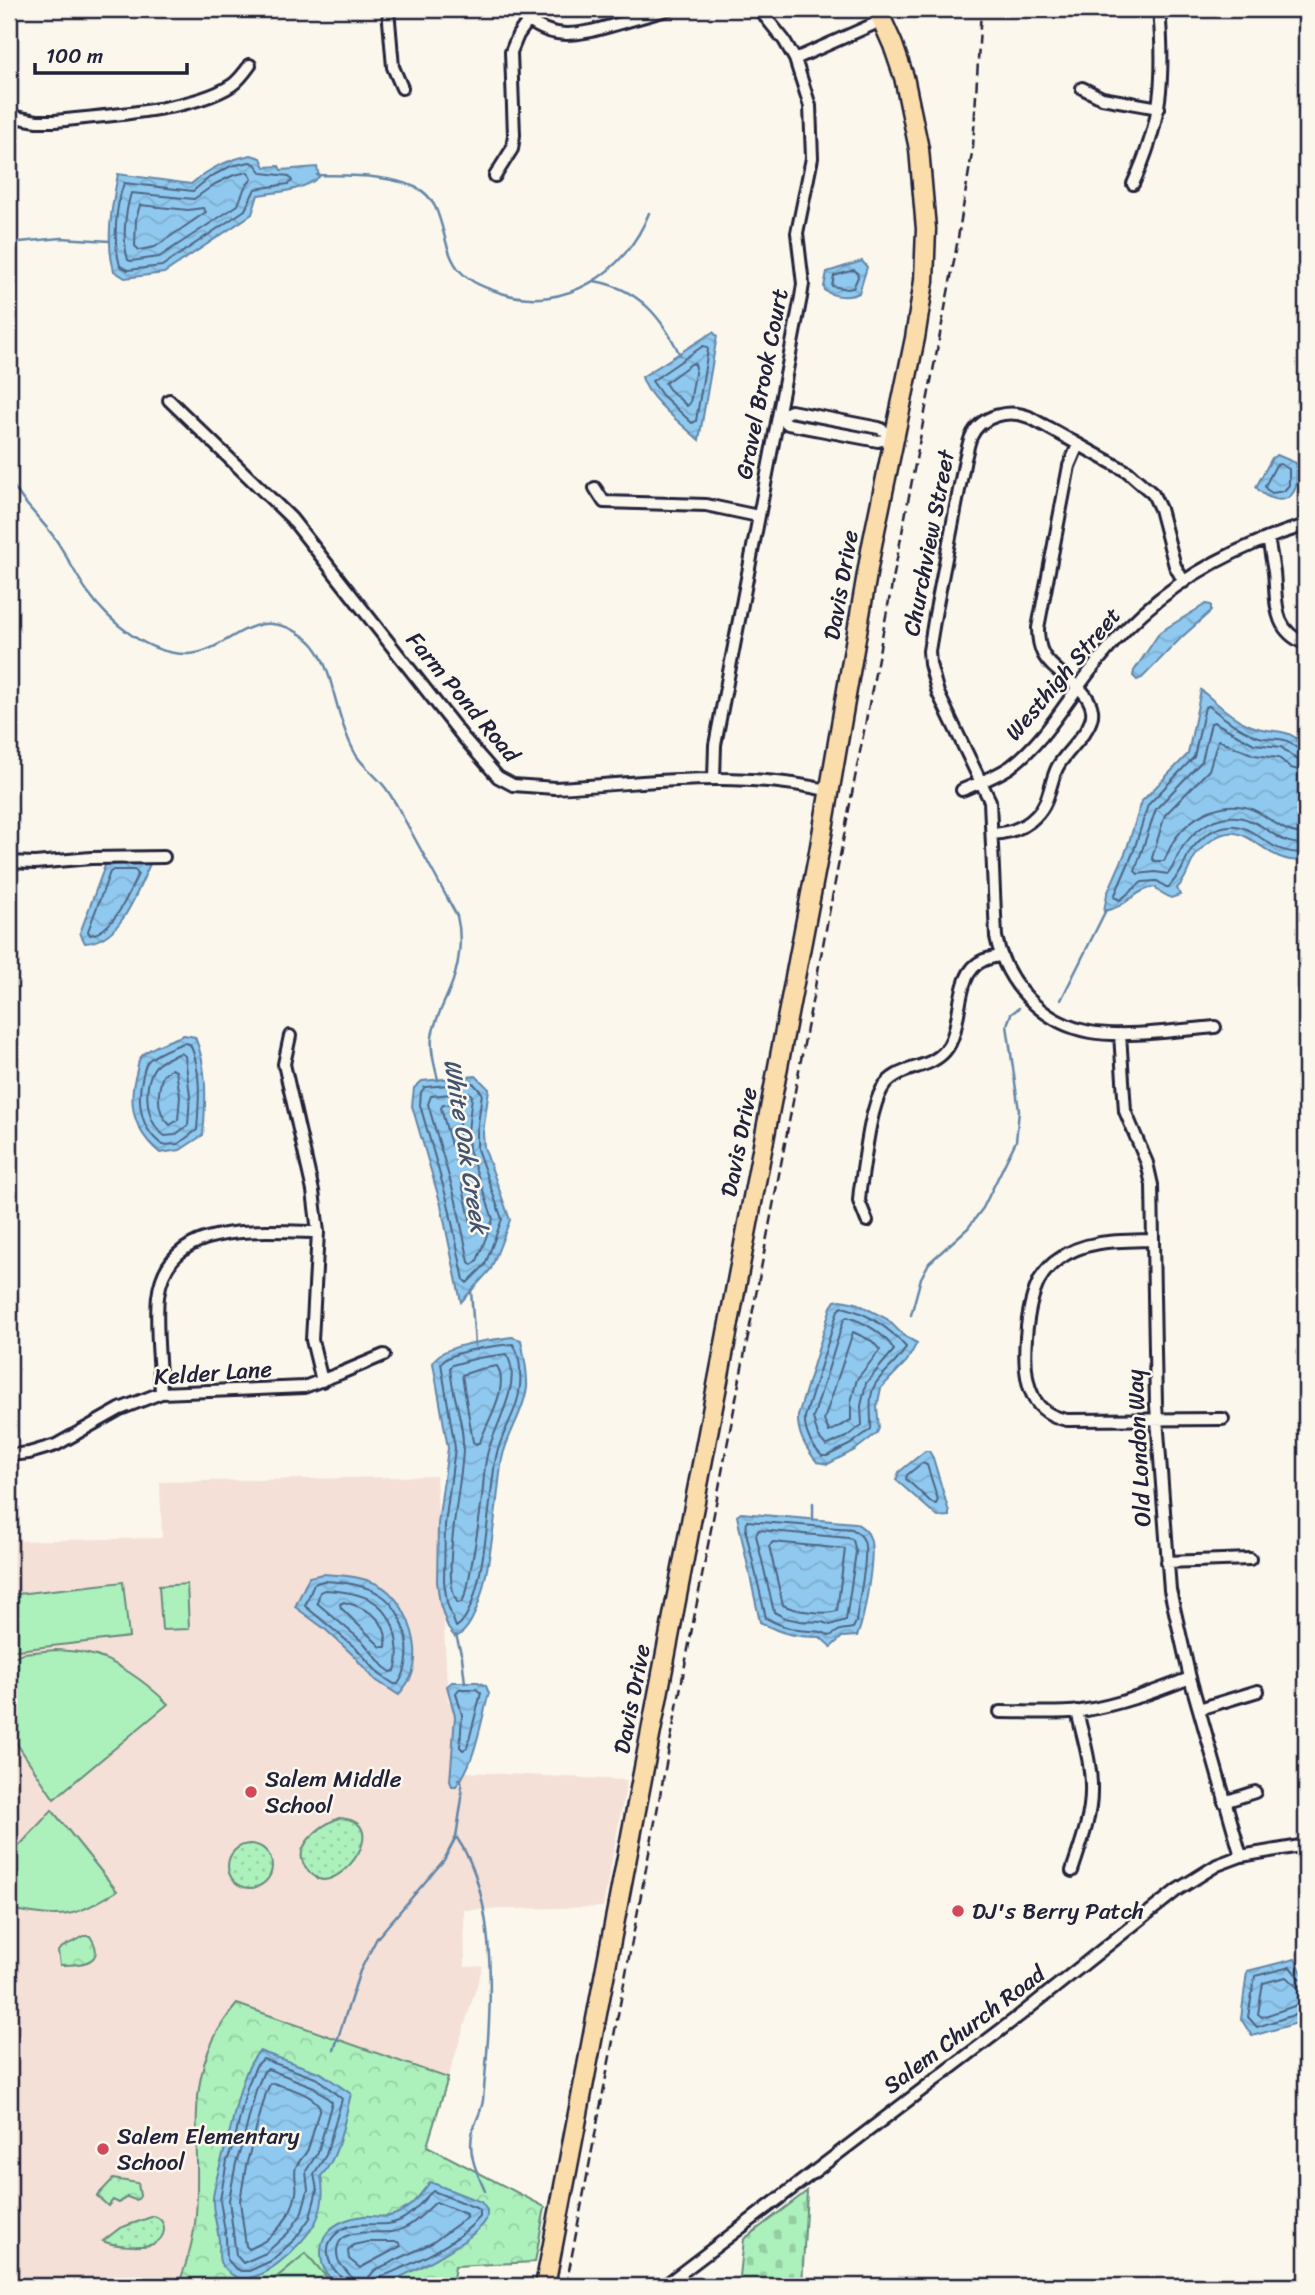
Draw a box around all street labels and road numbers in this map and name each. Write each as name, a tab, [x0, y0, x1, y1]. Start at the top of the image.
street label: Gravel Brook Court	[723, 285, 801, 483]
street label: Churchview Street	[891, 445, 967, 639]
street label: Davis Drive	[811, 527, 871, 643]
street label: Westhigh Street	[994, 598, 1132, 750]
street label: Farm Pond Road	[395, 622, 532, 774]
street label: Davis Drive	[708, 1083, 770, 1200]
street label: Kelder Lane	[153, 1348, 274, 1398]
street label: Old London Way	[1114, 1368, 1164, 1528]
street label: Davis Drive	[601, 1640, 663, 1757]
street label: Salem Church Road	[874, 1954, 1056, 2105]

